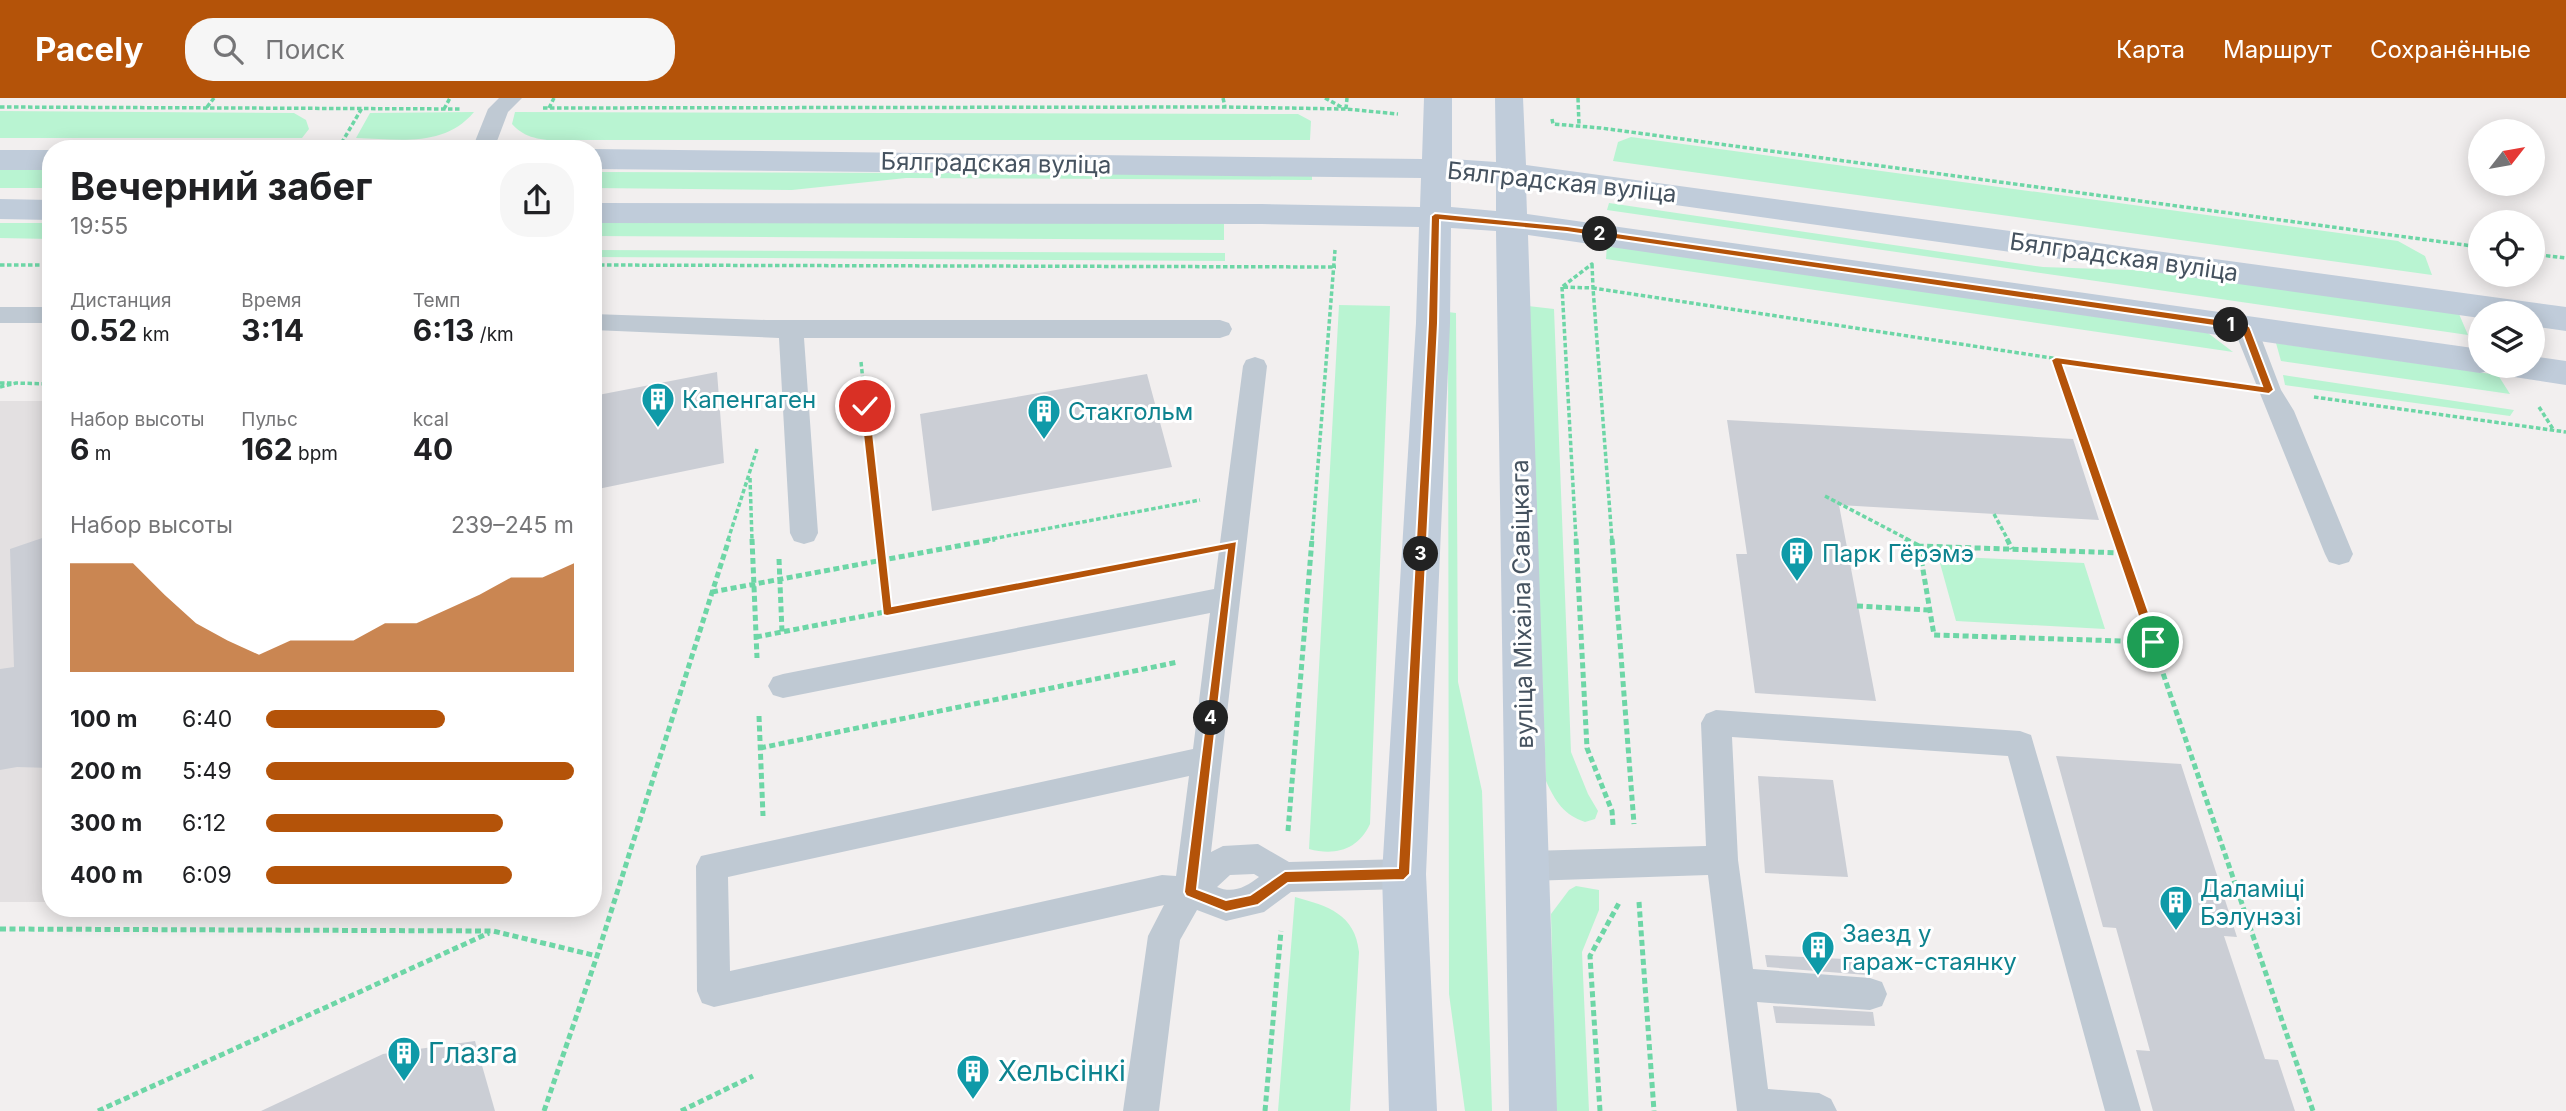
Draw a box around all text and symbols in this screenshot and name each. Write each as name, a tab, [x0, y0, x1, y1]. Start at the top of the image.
search box	[185, 18, 675, 81]
text: Pacely	[35, 29, 143, 69]
icon: search	[209, 30, 247, 68]
text: Поиск	[265, 34, 345, 65]
text: Карта	[2116, 35, 2185, 64]
text: Маршрут	[2223, 35, 2332, 64]
text: Сохранённые	[2370, 35, 2531, 64]
north arrow	[2468, 119, 2544, 196]
map controls	[2468, 119, 2545, 378]
street label: Бялградская вуліца	[880, 146, 1112, 180]
street label: Бялградская вуліца	[1446, 156, 1678, 208]
text: Вечерний забег	[70, 163, 372, 209]
button: share	[500, 163, 574, 237]
button: locate	[2468, 210, 2545, 287]
text: 19:55	[70, 212, 128, 240]
pin: 2	[1582, 216, 1618, 252]
text: 2	[1594, 222, 1605, 245]
street label: Бялградская вуліца	[2008, 227, 2240, 287]
text: Дистанция	[70, 289, 172, 312]
text: Время	[241, 289, 302, 312]
text: Темп	[413, 289, 460, 312]
button: layers	[2468, 301, 2545, 378]
pin: 1	[2214, 308, 2248, 342]
text: 0.52	[70, 312, 137, 348]
text: 3:14	[241, 312, 304, 348]
text: 6:13	[413, 312, 474, 348]
text: 1	[2226, 313, 2235, 336]
text: km	[137, 323, 170, 346]
text: /km	[474, 323, 514, 346]
pin	[835, 376, 895, 436]
building icon: Капенгаген	[639, 380, 677, 429]
place label: Капенгаген	[682, 385, 816, 414]
icon: check	[846, 387, 884, 425]
building icon: Стакгольм	[1025, 392, 1063, 441]
place label: Стакгольм	[1068, 397, 1193, 426]
text: Набор высоты	[70, 408, 205, 431]
text: Пульс	[241, 408, 298, 431]
text: kcal	[413, 408, 449, 431]
text: 6	[70, 431, 89, 467]
text: 162	[241, 431, 293, 467]
text: 40	[413, 431, 453, 467]
text: m	[89, 442, 111, 465]
text: bpm	[293, 442, 338, 465]
street label: вуліца Міхаіла Савіцкага	[1505, 459, 1539, 749]
text: Набор высоты	[70, 511, 233, 539]
text: 239–245 m	[451, 511, 574, 539]
building icon: Парк Гёрэмэ	[1778, 534, 1816, 583]
pin: 3	[1404, 536, 1438, 572]
place label: Парк Гёрэмэ	[1822, 539, 1974, 568]
text: 3	[1414, 542, 1427, 565]
pin	[2123, 612, 2183, 672]
icon: arrive	[2134, 623, 2172, 661]
pin: 4	[1194, 700, 1228, 736]
text: 100 m	[70, 705, 137, 733]
text: 6:40	[182, 705, 232, 733]
text: 4	[1204, 706, 1217, 729]
text: 200 m	[70, 757, 142, 785]
text: 5:49	[182, 757, 232, 785]
text: 300 m	[70, 809, 142, 837]
text: 6:12	[182, 809, 226, 837]
text: 400 m	[70, 861, 143, 889]
text: 6:09	[182, 861, 232, 889]
place label: Даламіці Бэлунэзі	[2200, 874, 2305, 931]
building icon: Даламіці Бэлунэзі	[2157, 883, 2195, 932]
place label: Заезд у гараж-стаянку	[1842, 919, 2017, 976]
building icon: Заезд у гараж-стаянку	[1799, 928, 1837, 977]
building icon: Глазга	[385, 1034, 423, 1083]
place label: Глазга	[428, 1036, 518, 1070]
building icon: Хельсінкі	[954, 1052, 992, 1101]
place label: Хельсінкі	[998, 1054, 1126, 1088]

